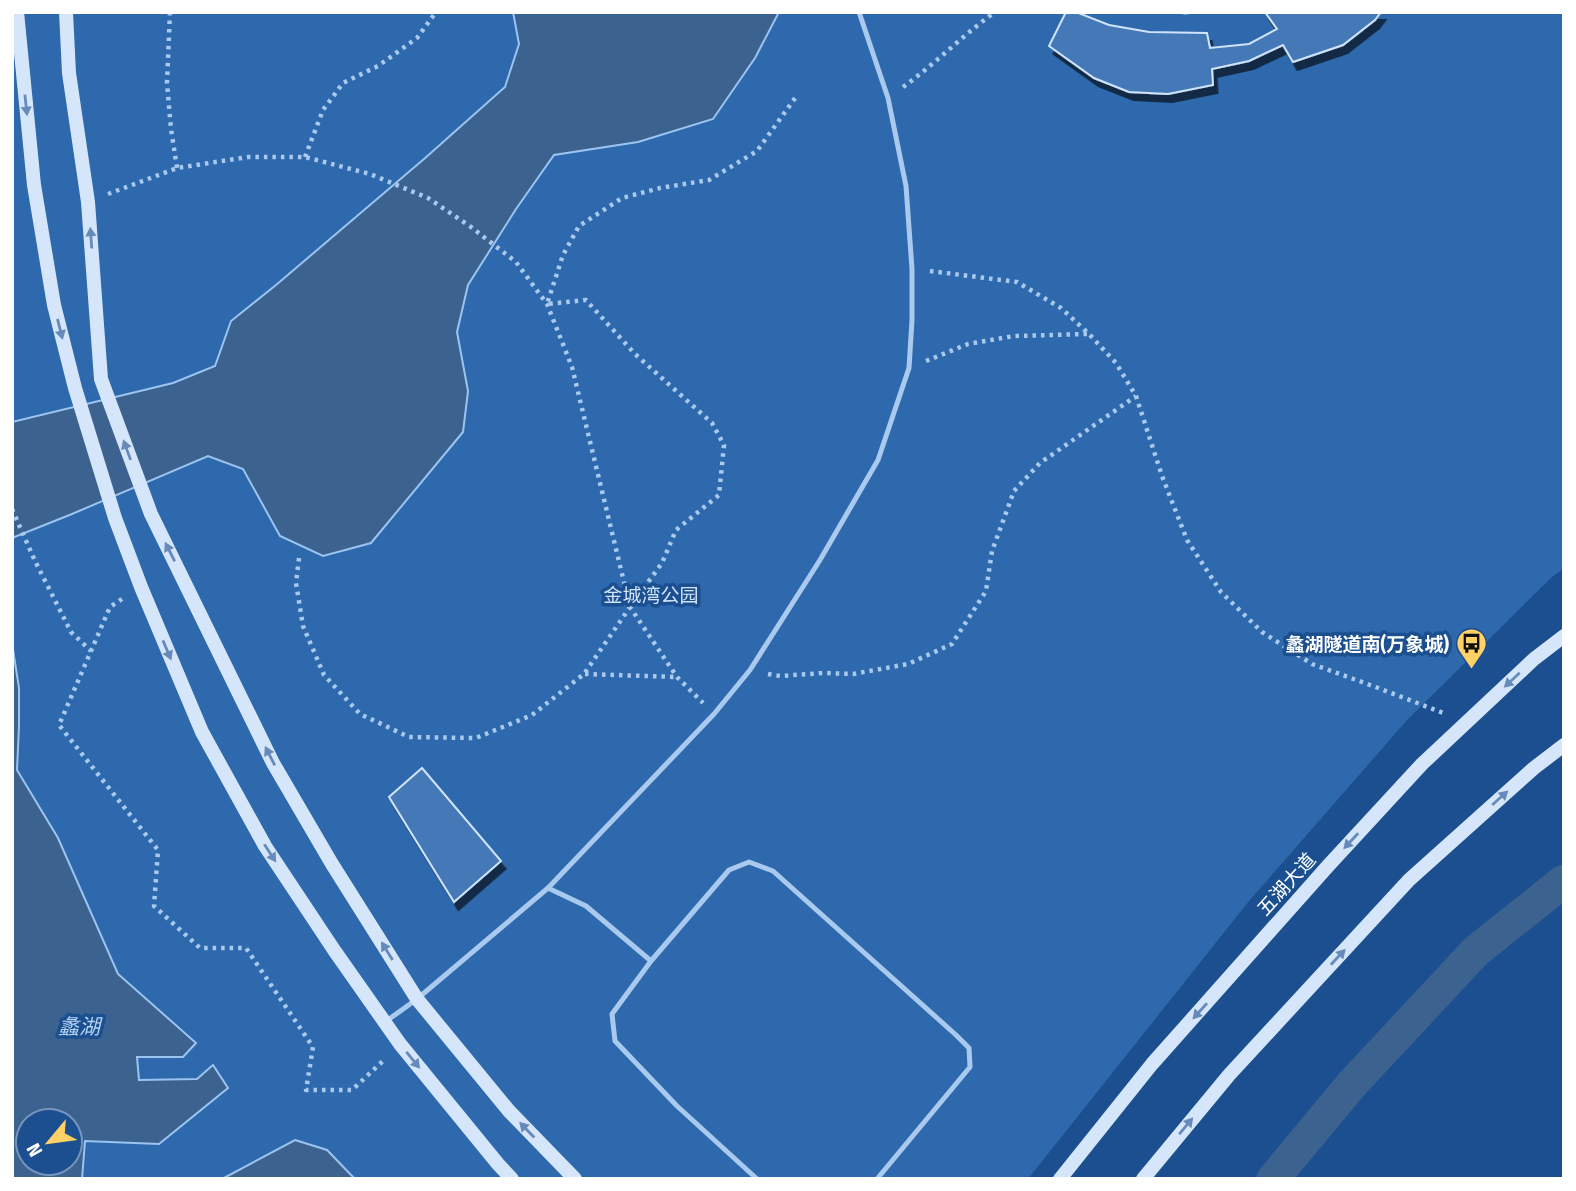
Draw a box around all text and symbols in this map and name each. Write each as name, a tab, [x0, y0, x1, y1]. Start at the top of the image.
one-way arrow	[20, 94, 31, 116]
one-way arrow	[85, 227, 96, 249]
one-way arrow	[55, 318, 66, 340]
one-way arrow	[121, 440, 132, 461]
one-way arrow	[164, 542, 175, 562]
park label: 金城湾公园	[603, 584, 699, 607]
bus stop icon: 蠡湖隧道南(万象城)	[1455, 627, 1489, 671]
place label: 蠡湖隧道南(万象城)	[1286, 633, 1449, 656]
one-way arrow	[161, 640, 173, 660]
one-way arrow	[1504, 671, 1521, 687]
one-way arrow	[265, 746, 276, 766]
one-way arrow	[1491, 790, 1509, 806]
one-way arrow	[1343, 832, 1359, 850]
one-way arrow	[263, 843, 276, 862]
street label: 五湖大道	[1252, 848, 1320, 920]
one-way arrow	[381, 942, 394, 961]
one-way arrow	[1330, 948, 1346, 966]
one-way arrow	[1193, 1002, 1208, 1019]
water label: 蠡湖	[58, 1014, 103, 1040]
one-way arrow	[406, 1050, 421, 1068]
north arrow	[14, 1107, 84, 1177]
one-way arrow	[1178, 1118, 1193, 1135]
one-way arrow	[520, 1122, 536, 1139]
text: N	[22, 1139, 47, 1161]

